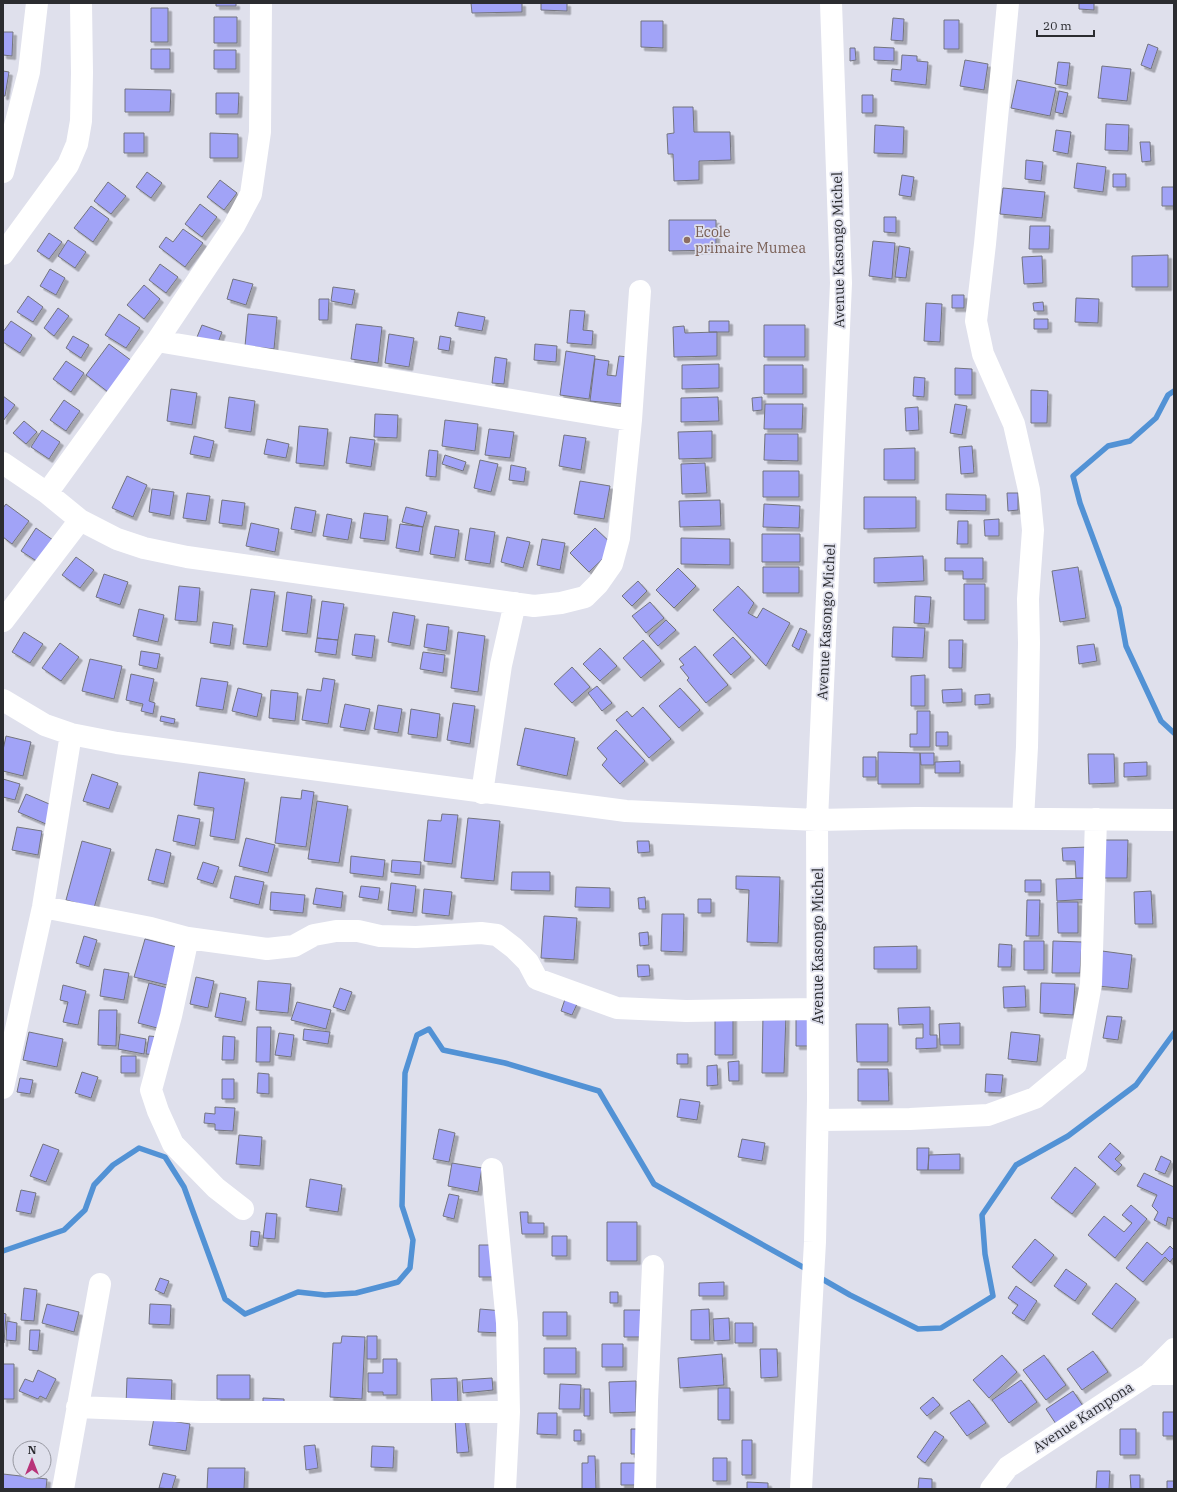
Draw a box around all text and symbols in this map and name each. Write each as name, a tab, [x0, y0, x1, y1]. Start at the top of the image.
scale bar	[1037, 12, 1094, 38]
text: 20 m	[1043, 18, 1072, 33]
street label: Avenue Kasongo Michel	[828, 172, 848, 328]
place label: Ecole primaire Mumea	[695, 223, 806, 257]
marker: Ecole primaire Mumea	[682, 235, 692, 245]
street label: Avenue Kasongo Michel	[813, 543, 839, 701]
street label: Avenue Kasongo Michel	[809, 868, 827, 1024]
street label: Avenue Kampona	[1029, 1378, 1137, 1456]
north arrow	[12, 1440, 52, 1480]
text: N	[28, 1443, 37, 1457]

